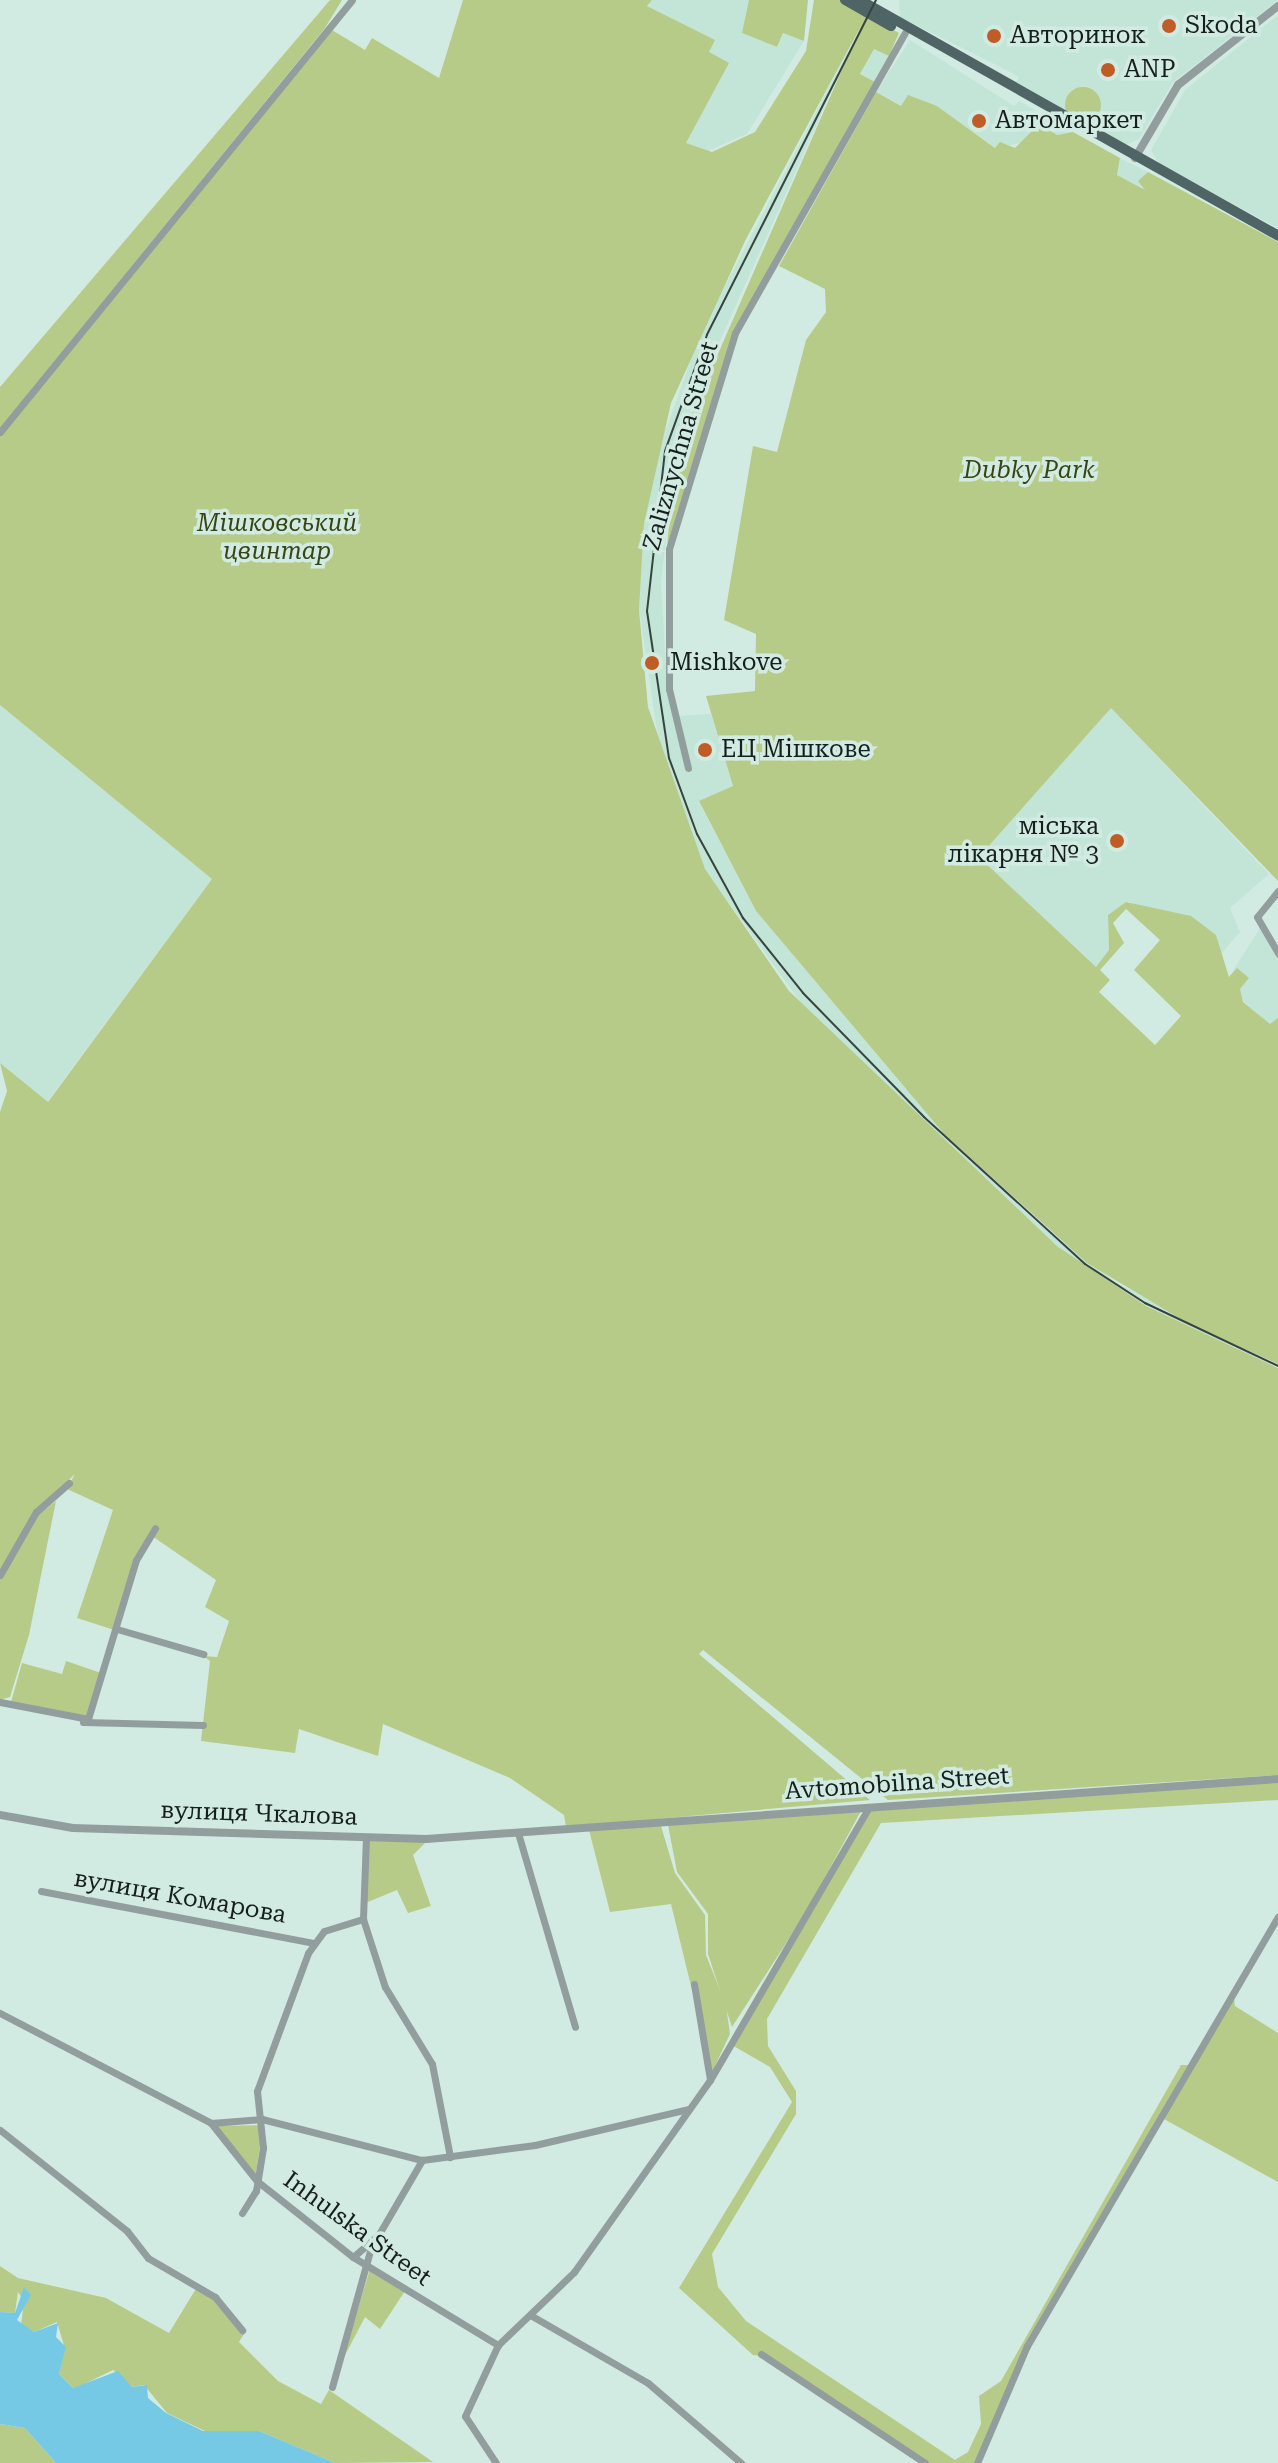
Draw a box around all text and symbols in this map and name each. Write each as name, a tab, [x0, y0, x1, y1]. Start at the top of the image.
place label: Skoda	[1185, 12, 1258, 40]
marker: Skoda	[1160, 17, 1178, 35]
place label: Авторинок	[1010, 22, 1146, 50]
marker: Авторинок	[985, 27, 1003, 45]
place label: ANP	[1124, 56, 1175, 84]
marker: ANP	[1099, 61, 1117, 79]
place label: Автомаркет	[995, 107, 1143, 135]
marker: Автомаркет	[970, 112, 988, 130]
street label: Zaliznychna Street	[637, 338, 725, 554]
park label: Dubky Park	[963, 457, 1095, 485]
park label: Мішковський цвинтар	[197, 510, 357, 566]
place label: Mishkove	[670, 649, 783, 677]
marker: Mishkove	[641, 652, 663, 674]
place label: ЕЦ Мішкове	[721, 736, 871, 764]
marker: ЕЦ Мішкове	[696, 741, 714, 759]
place label: міська лікарня № 3	[948, 813, 1099, 869]
marker: міська лікарня № 3	[1106, 830, 1128, 852]
street label: Avtomobilna Street	[784, 1762, 1010, 1806]
street label: вулиця Чкалова	[160, 1796, 358, 1832]
street label: вулиця Комарова	[72, 1864, 288, 1930]
street label: Inhulska Street	[278, 2166, 436, 2292]

